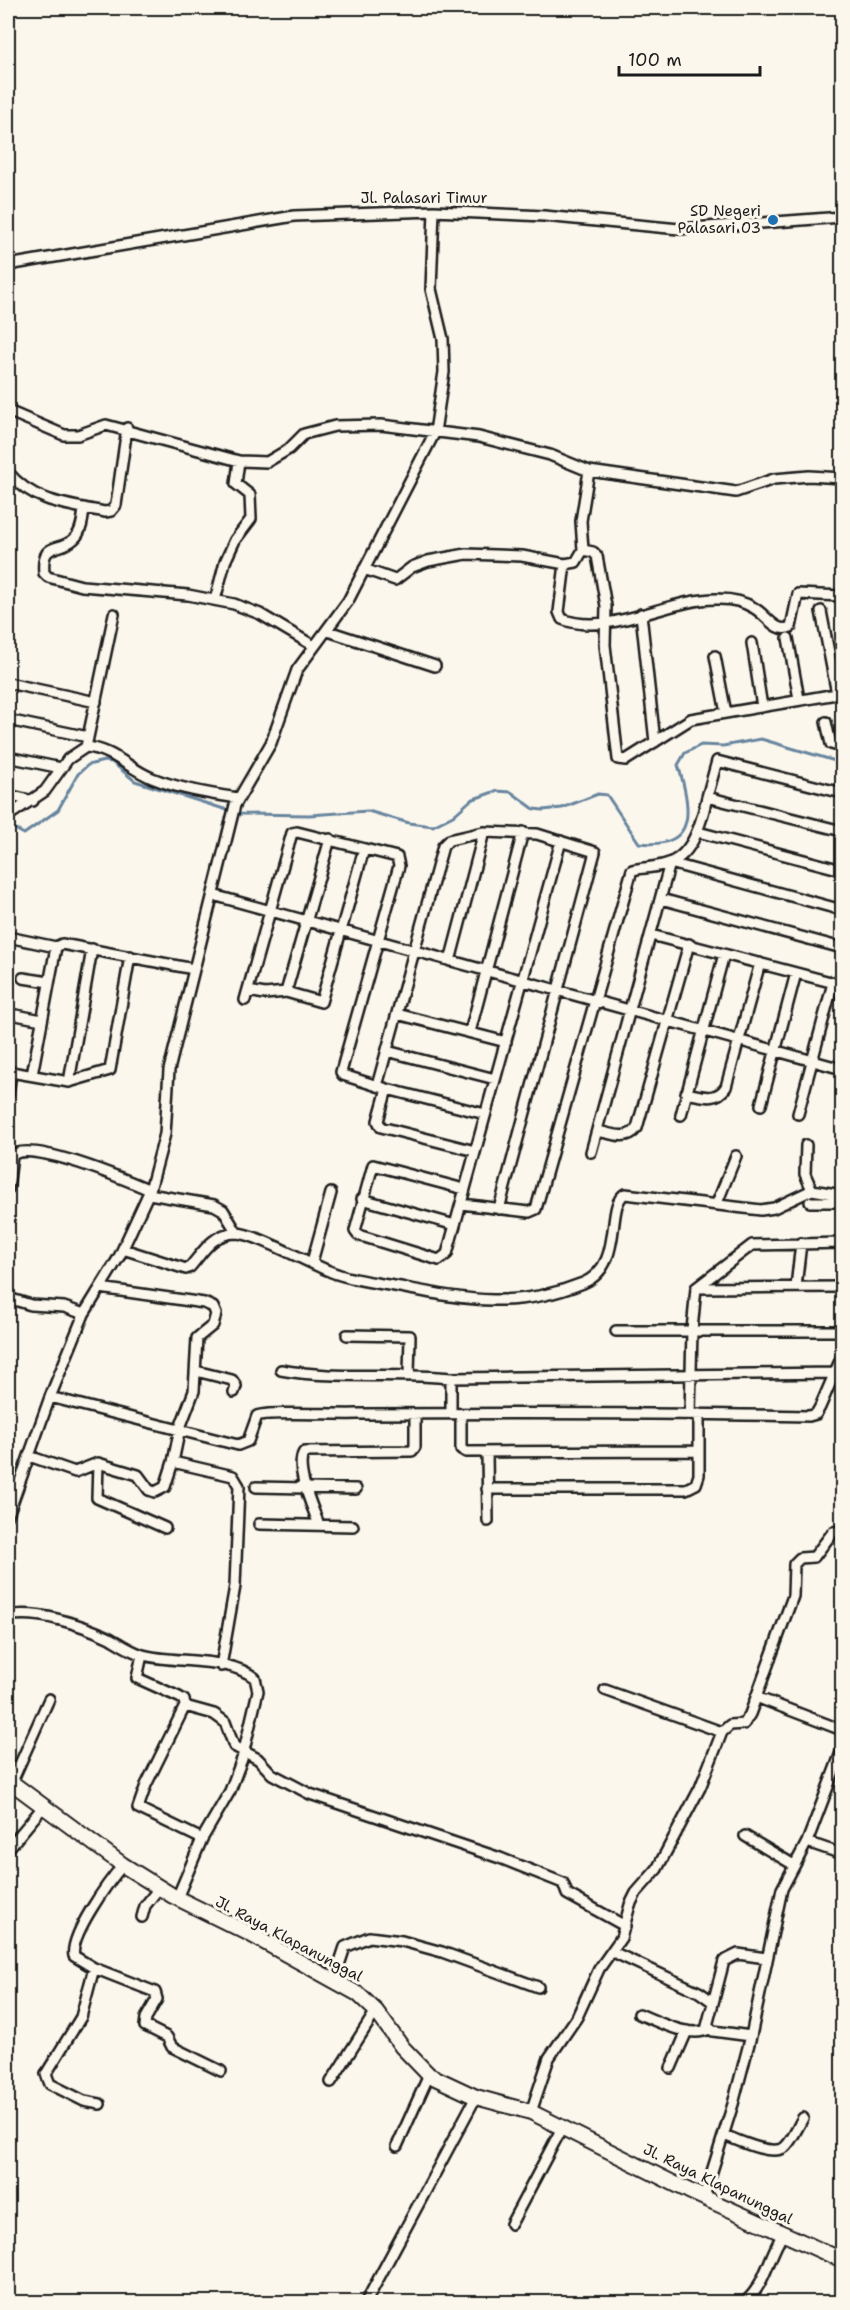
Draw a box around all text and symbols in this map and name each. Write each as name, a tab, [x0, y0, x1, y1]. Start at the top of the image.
scale bar	[619, 39, 760, 77]
text: 100 m	[628, 48, 682, 72]
street label: Jl. Palasari Timur	[360, 188, 488, 208]
place label: SD Negeri Palasari 03	[677, 201, 761, 238]
marker: SD Negeri Palasari 03	[766, 213, 780, 227]
street label: Jl. Raya Klapanunggal	[212, 1892, 367, 1987]
street label: Jl. Raya Klapanunggal	[640, 2139, 797, 2229]

